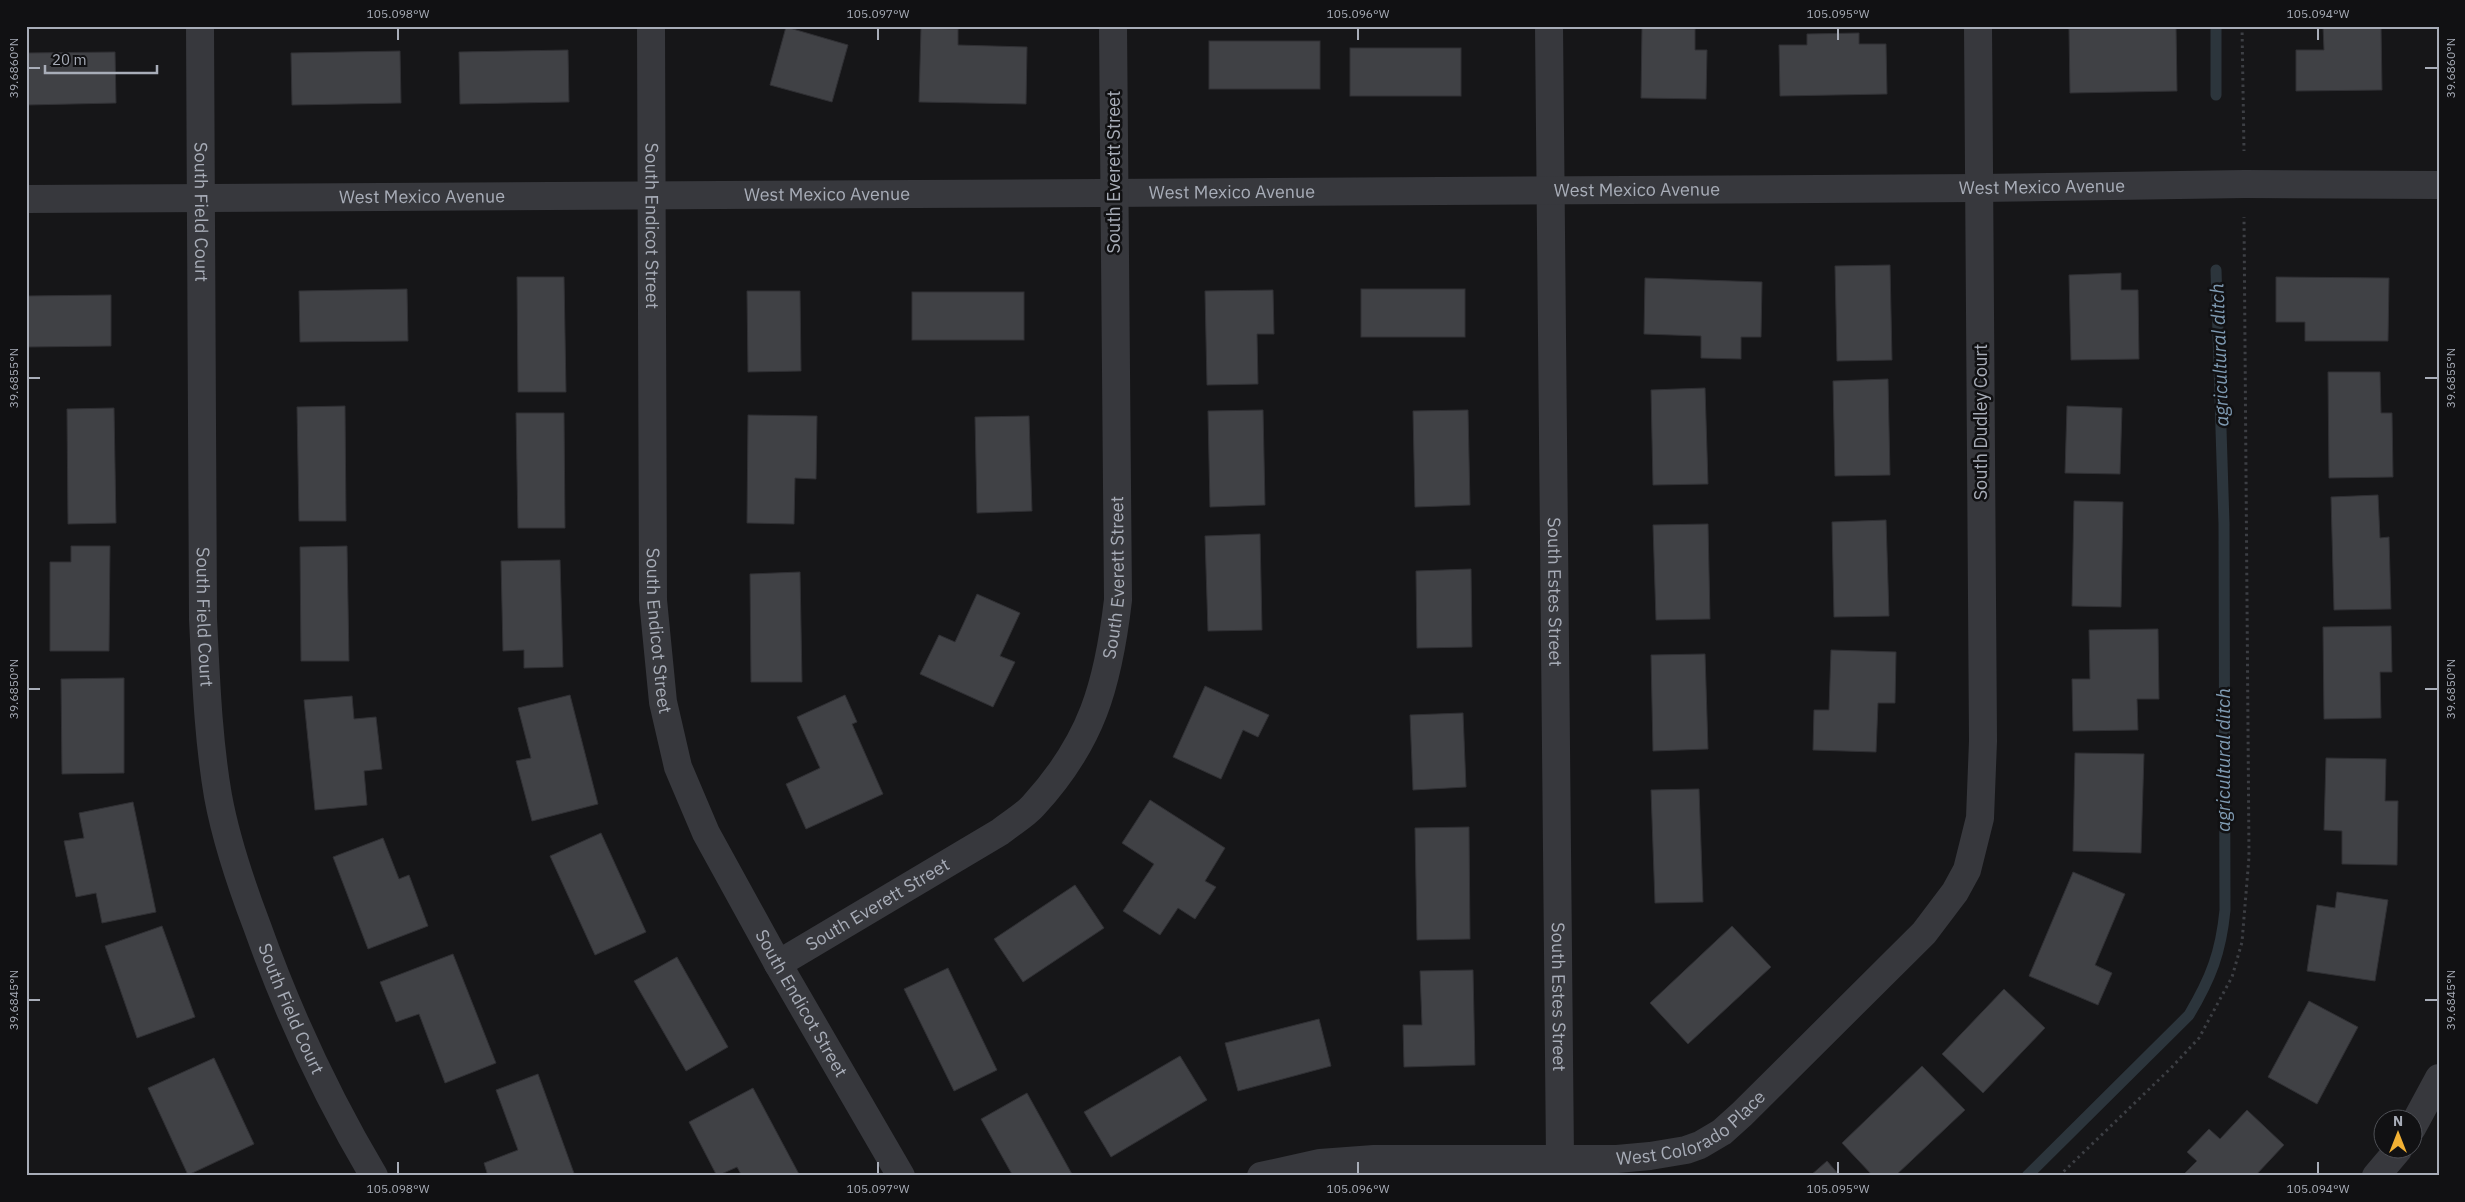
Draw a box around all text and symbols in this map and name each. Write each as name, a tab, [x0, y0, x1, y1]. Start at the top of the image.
text: 105.098°W	[367, 6, 430, 21]
text: 105.097°W	[847, 6, 910, 21]
text: 105.096°W	[1327, 6, 1390, 21]
text: 105.095°W	[1807, 6, 1870, 21]
text: 105.094°W	[2287, 6, 2350, 21]
text: 39.6860°N	[6, 38, 21, 98]
text: 39.6860°N	[2443, 38, 2458, 98]
scale bar	[45, 42, 158, 74]
text: 20 m	[52, 50, 87, 69]
street label: South Everett Street	[1102, 90, 1125, 254]
street label: South Field Court	[190, 142, 213, 282]
street label: South Endicot Street	[640, 143, 664, 309]
street label: West Mexico Avenue	[1959, 174, 2125, 199]
street label: West Mexico Avenue	[1554, 177, 1720, 201]
street label: West Mexico Avenue	[1149, 180, 1315, 204]
street label: West Mexico Avenue	[744, 182, 910, 206]
street label: West Mexico Avenue	[339, 184, 505, 208]
water label: agricultural ditch	[2204, 283, 2234, 427]
street label: South Dudley Court	[1969, 344, 1992, 500]
text: 39.6855°N	[6, 348, 21, 408]
text: 39.6855°N	[2443, 348, 2458, 408]
street label: South Everett Street	[1097, 496, 1129, 661]
street label: South Estes Street	[1543, 517, 1567, 667]
street label: South Field Court	[192, 547, 218, 688]
street label: South Endicot Street	[642, 548, 677, 716]
text: 39.6850°N	[6, 659, 21, 719]
text: 39.6850°N	[2443, 659, 2458, 719]
water label: agricultural ditch	[2211, 688, 2235, 832]
street label: South Everett Street	[801, 853, 954, 956]
street label: South Estes Street	[1547, 922, 1571, 1072]
street label: South Endicot Street	[750, 925, 853, 1081]
street label: South Field Court	[253, 940, 329, 1078]
text: 39.6845°N	[6, 970, 21, 1030]
text: 39.6845°N	[2443, 970, 2458, 1030]
street label: West Colorado Place	[1615, 1085, 1770, 1170]
north arrow	[2372, 1110, 2422, 1160]
text: N	[2393, 1112, 2403, 1130]
text: 105.098°W	[367, 1181, 430, 1196]
text: 105.097°W	[847, 1181, 910, 1196]
text: 105.096°W	[1327, 1181, 1390, 1196]
text: 105.095°W	[1807, 1181, 1870, 1196]
text: 105.094°W	[2287, 1181, 2350, 1196]

